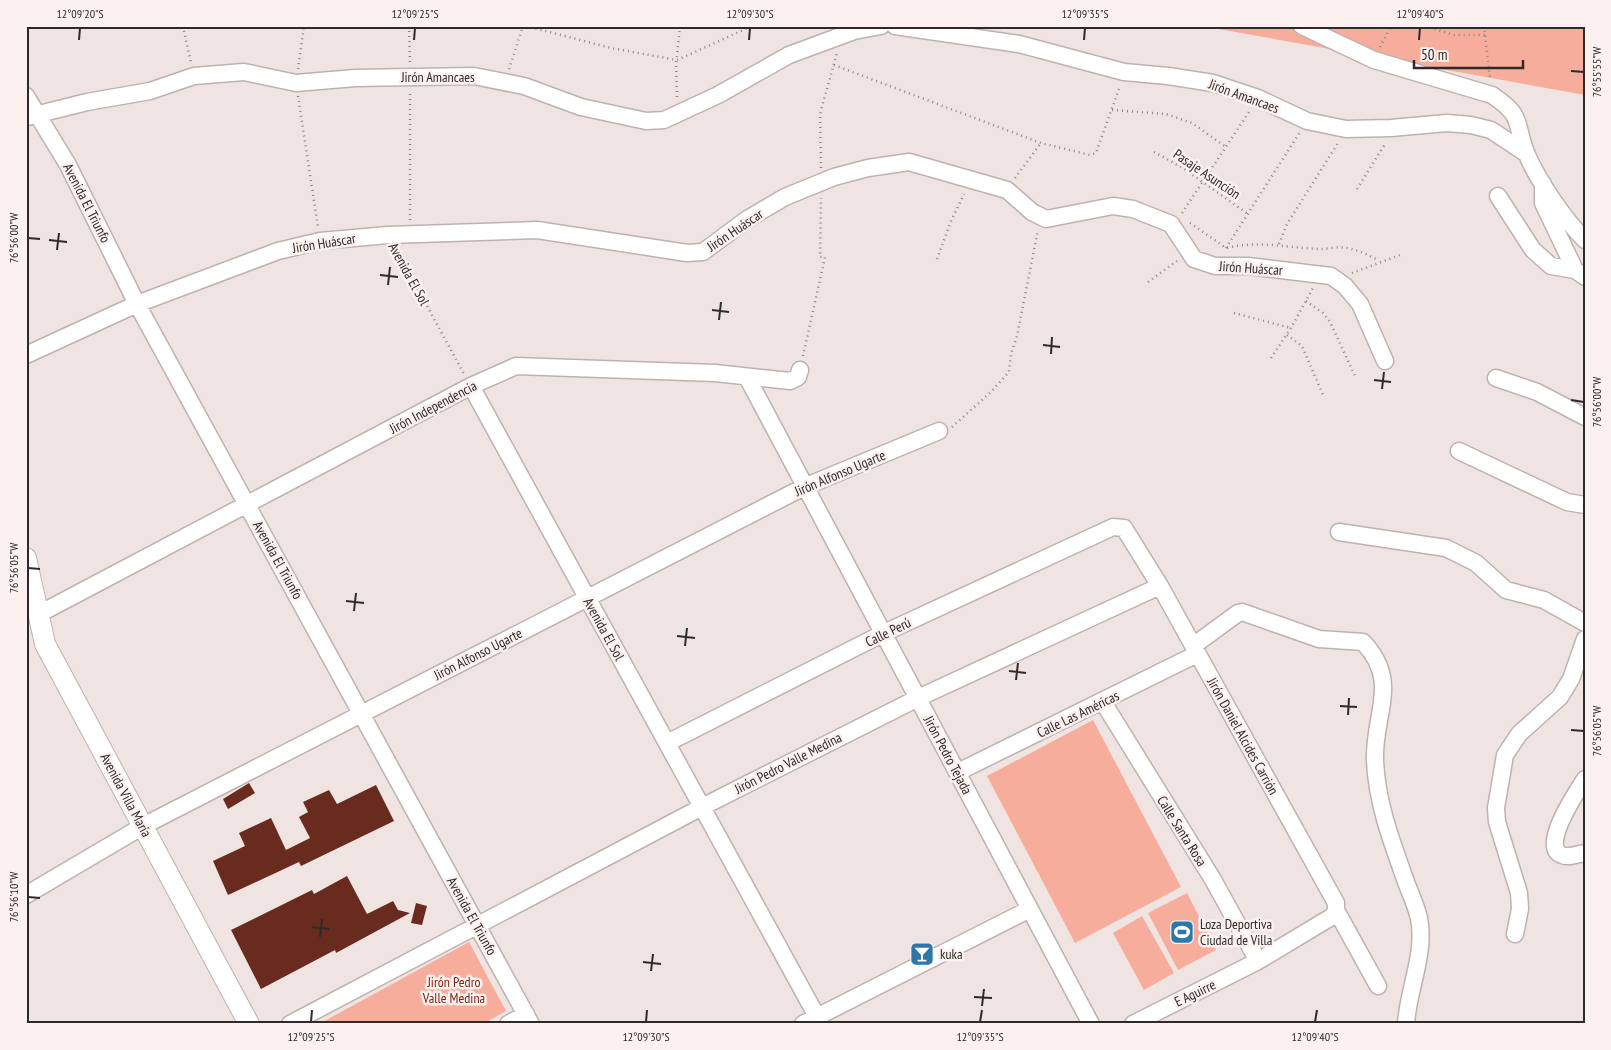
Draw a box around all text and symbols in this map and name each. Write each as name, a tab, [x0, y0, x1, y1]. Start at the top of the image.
text: 12°09'20"S	[56, 6, 104, 21]
text: 12°09'25"S	[391, 6, 439, 21]
text: 12°09'30"S	[726, 6, 774, 21]
text: 12°09'35"S	[1061, 6, 1109, 21]
text: 12°09'40"S	[1396, 6, 1444, 21]
scale bar	[1414, 38, 1522, 70]
text: 50 m	[1421, 45, 1447, 64]
text: 76°55'55"W	[1589, 47, 1604, 97]
street label: Jirón Amancaes	[400, 68, 475, 86]
street label: Jirón Amancaes	[1205, 75, 1282, 117]
street label: Pasaje Asunción	[1170, 145, 1244, 203]
street label: Avenida El Triunfo	[59, 160, 115, 246]
street label: Jirón Huáscar	[703, 205, 767, 256]
text: 76°56'00"W	[6, 213, 21, 263]
street label: Jirón Huáscar	[290, 229, 357, 257]
street label: Avenida El Sol	[384, 240, 434, 309]
street label: Jirón Huáscar	[1218, 257, 1284, 279]
street label: Jirón Independencia	[385, 376, 480, 438]
text: 76°56'00"W	[1589, 377, 1604, 427]
street label: Jirón Alfonso Ugarte	[791, 446, 888, 501]
street label: Avenida El Triunfo	[249, 518, 307, 602]
text: 76°56'05"W	[6, 543, 21, 593]
street label: Avenida El Sol	[579, 595, 629, 664]
street label: Calle Perú	[862, 613, 914, 651]
street label: Jirón Alfonso Ugarte	[430, 624, 525, 684]
street label: Jirón Daniel Alcides Carrión	[1203, 673, 1283, 798]
street label: Calle Las Américas	[1034, 686, 1122, 742]
text: 76°56'05"W	[1589, 706, 1604, 756]
street label: Jirón Pedro Tejada	[919, 712, 976, 797]
street label: Jirón Pedro Valle Medina	[730, 728, 845, 798]
street label: Avenida Villa María	[96, 750, 156, 840]
street label: Calle Santa Rosa	[1153, 792, 1211, 870]
text: 76°56'10"W	[6, 872, 21, 922]
street label: Avenida El Triunfo	[443, 874, 501, 958]
place label: Loza Deportiva Ciudad de Villa	[1200, 915, 1272, 949]
sports icon: Loza Deportiva Ciudad de Villa	[1169, 919, 1195, 945]
bar icon: kuka	[909, 941, 935, 967]
place label: kuka	[940, 945, 963, 963]
park label: Jirón Pedro Valle Medina	[422, 973, 485, 1007]
street label: E Aguirre	[1171, 975, 1219, 1011]
text: 12°09'25"S	[287, 1029, 335, 1044]
text: 12°09'30"S	[622, 1029, 670, 1044]
text: 12°09'35"S	[956, 1029, 1004, 1044]
text: 12°09'40"S	[1291, 1029, 1339, 1044]

